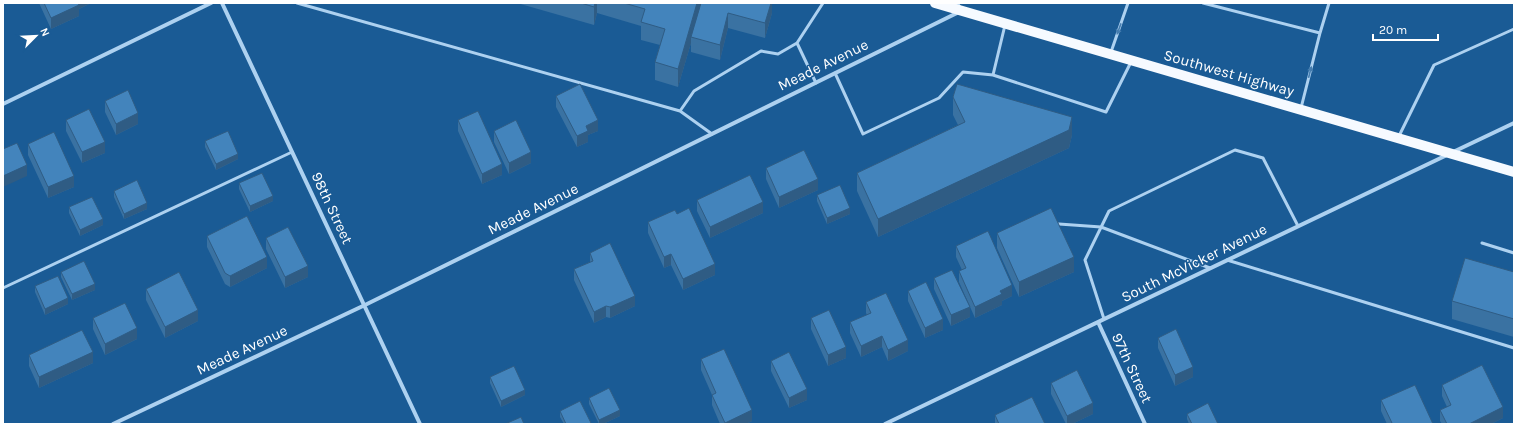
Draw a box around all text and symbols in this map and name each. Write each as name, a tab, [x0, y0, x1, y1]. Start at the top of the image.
north arrow	[16, 16, 56, 56]
scale bar	[1373, 16, 1438, 42]
one-way arrow	[1116, 23, 1122, 35]
text: 20 m	[1379, 23, 1407, 37]
text: N	[37, 26, 52, 38]
street label: Meade Avenue	[775, 35, 871, 95]
street label: Southwest Highway	[1162, 46, 1296, 100]
one-way arrow	[1308, 66, 1314, 78]
street label: 98th Street	[307, 169, 357, 247]
street label: Meade Avenue	[485, 179, 581, 239]
street label: South McVicker Avenue	[1118, 220, 1270, 306]
street label: Meade Avenue	[194, 321, 290, 379]
street label: 97th Street	[1108, 330, 1156, 406]

